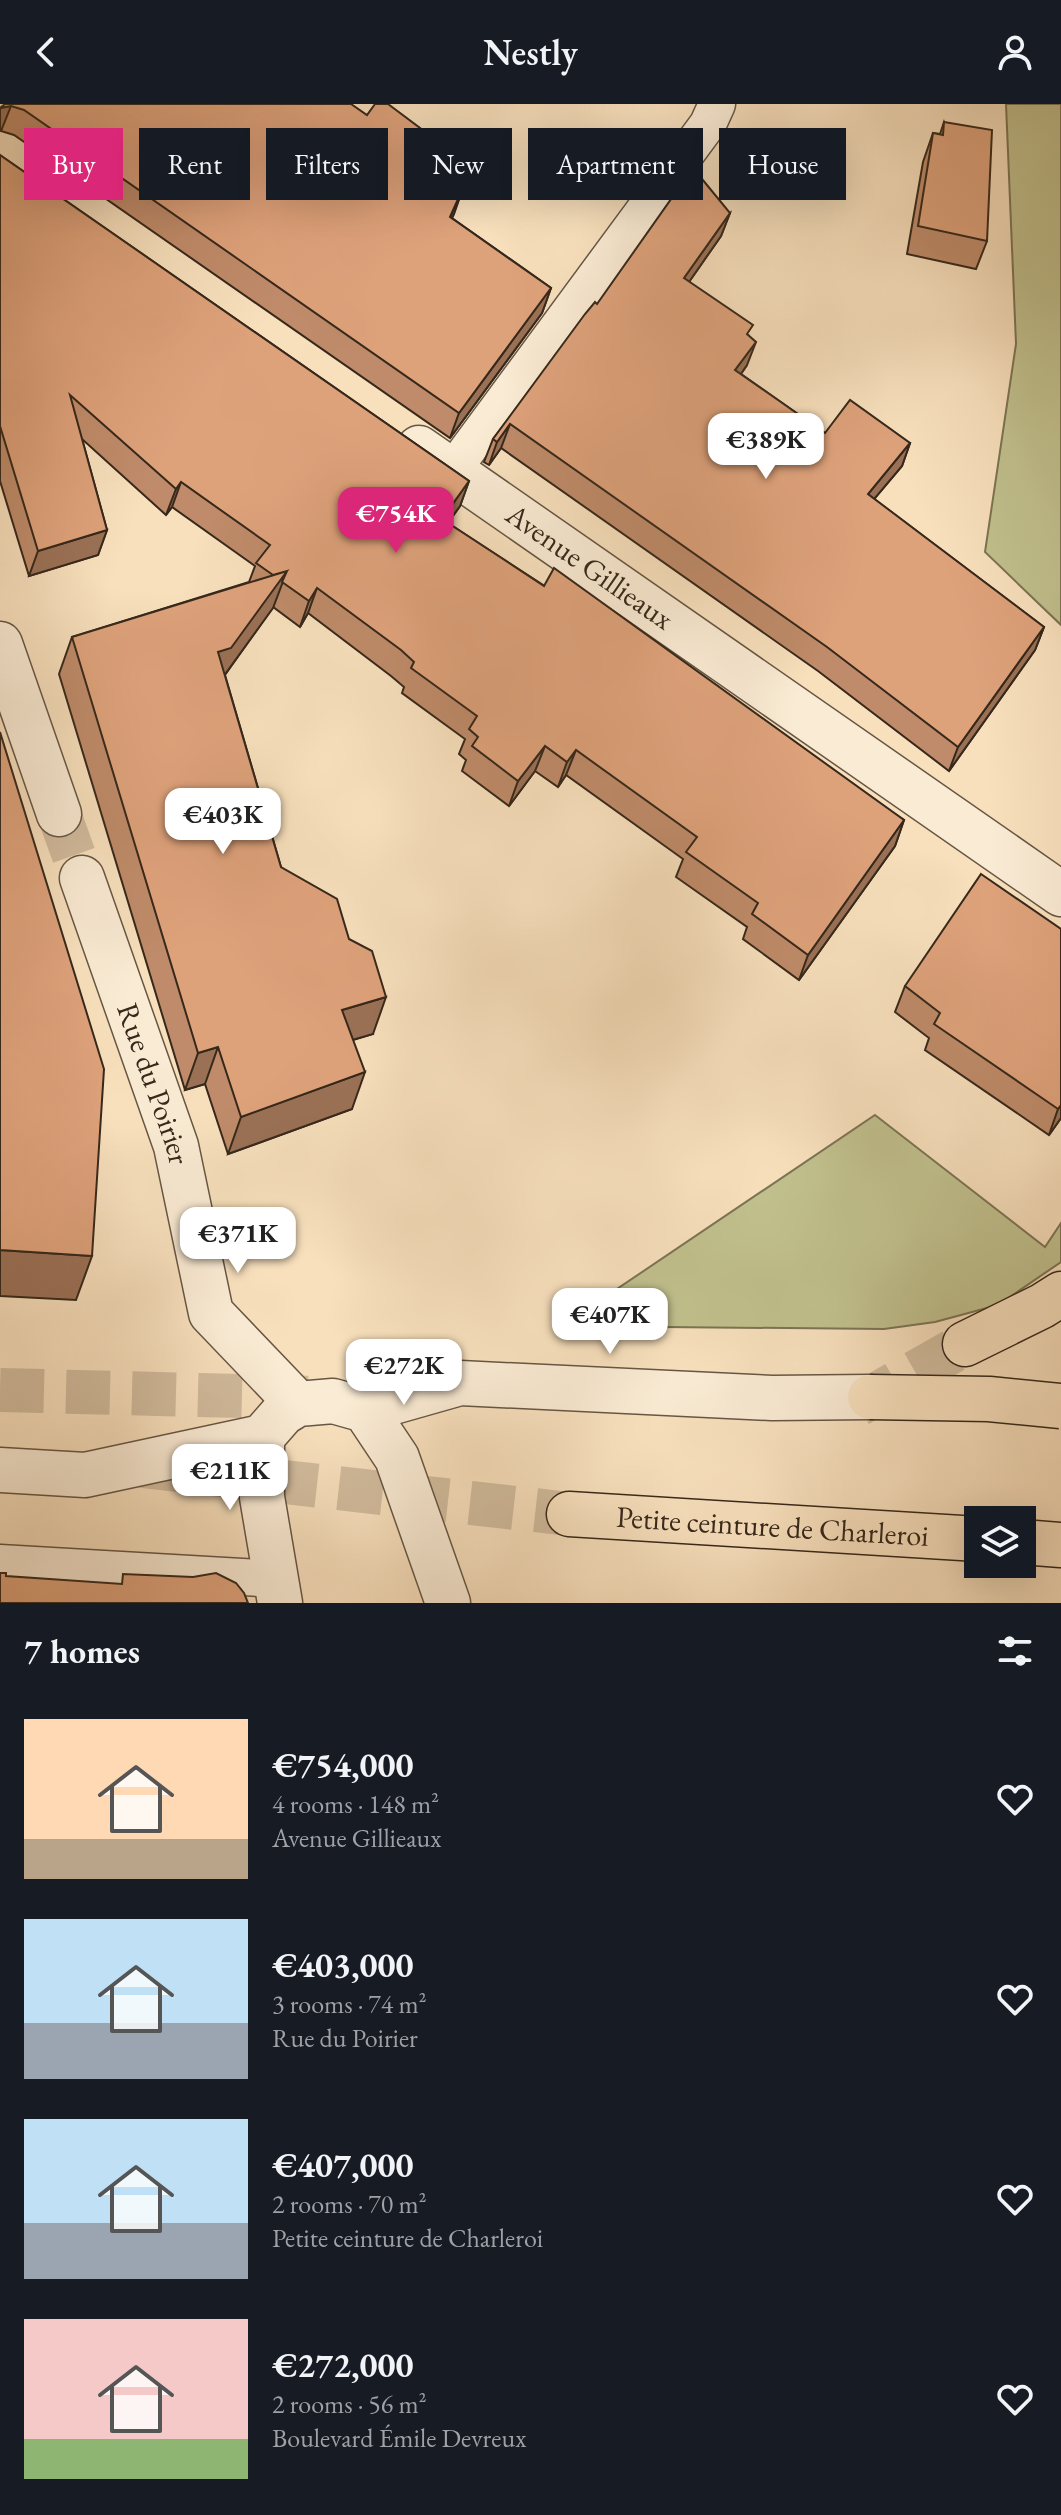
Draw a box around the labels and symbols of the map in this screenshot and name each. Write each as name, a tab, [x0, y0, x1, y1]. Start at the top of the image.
pin: €389K	[710, 413, 822, 481]
pin: €754K	[340, 487, 452, 555]
street label: Avenue Gillieaux	[498, 494, 682, 638]
pin: €403K	[167, 788, 279, 856]
street label: Rue du Poirier	[108, 998, 199, 1168]
pin: €371K	[182, 1207, 294, 1275]
pin: €407K	[554, 1288, 666, 1356]
pin: €272K	[348, 1339, 460, 1407]
pin: €211K	[174, 1444, 286, 1512]
street label: Petite ceinture de Charleroi	[615, 1497, 930, 1555]

